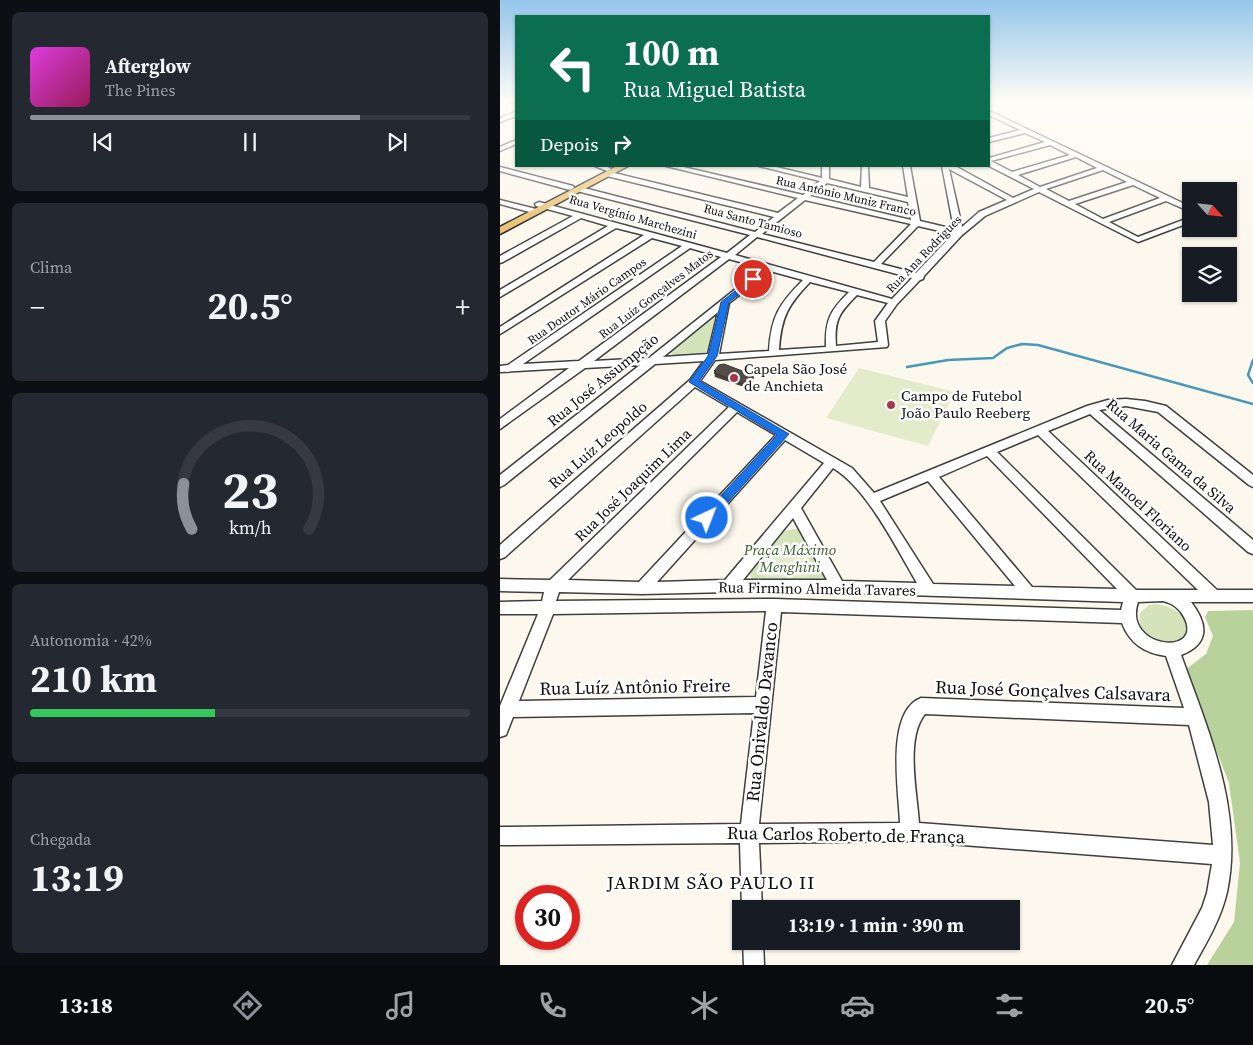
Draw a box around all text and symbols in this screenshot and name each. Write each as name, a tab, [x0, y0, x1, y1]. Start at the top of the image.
text: 100 m	[623, 29, 719, 77]
icon: left	[540, 35, 605, 100]
text: Afterglow	[105, 53, 191, 79]
text: Rua Miguel Batista	[623, 74, 806, 104]
text: The Pines	[105, 79, 175, 101]
icon: previous	[89, 128, 117, 156]
icon: pause	[236, 128, 264, 156]
icon: next	[383, 128, 411, 156]
icon: right	[608, 130, 636, 158]
text: Depois	[540, 131, 598, 157]
street label: Rua Antônio Muniz Franco	[774, 172, 918, 220]
north arrow	[1182, 182, 1238, 238]
map controls	[1182, 182, 1237, 302]
street label: Rua Vergínio Marchezini	[567, 191, 699, 243]
street label: Rua Santo Tamioso	[702, 200, 805, 242]
street label: Rua Ana Rodrigues	[883, 212, 965, 296]
street label: Rua Luíz Gonçalves Matos	[596, 246, 716, 342]
button: layers	[1182, 247, 1237, 302]
street label: Rua Doutor Mário Campos	[524, 254, 650, 348]
text: Clima	[30, 256, 72, 278]
pin	[732, 258, 774, 300]
icon: arrive	[739, 265, 767, 293]
text: 20.5°	[207, 280, 293, 332]
text: −	[30, 288, 45, 326]
text: +	[455, 288, 470, 326]
street label: Rua José Assumpção	[543, 328, 663, 431]
place label: Capela São José de Anchieta	[744, 358, 848, 396]
marker: Capela São José de Anchieta	[728, 372, 740, 384]
place label: Campo de Futebol João Paulo Reeberg	[900, 385, 1031, 423]
street label: Rua Maria Gama da Silva	[1102, 393, 1241, 518]
street label: Rua Luíz Leopoldo	[544, 396, 651, 493]
marker: Campo de Futebol João Paulo Reeberg	[885, 399, 897, 411]
street label: Rua José Joaquim Lima	[570, 423, 696, 546]
street label: Rua Manoel Floriano	[1080, 445, 1197, 556]
text: 23	[222, 454, 278, 525]
position arrow	[680, 491, 732, 543]
text: km/h	[229, 515, 272, 540]
park label: Praça Máximo Menghini	[743, 539, 836, 577]
street label: Rua Firmino Almeida Tavares	[718, 576, 916, 601]
street label: Rua Onivaldo Davanco	[740, 621, 783, 803]
text: Autonomia · 42%	[30, 629, 152, 651]
text: 210 km	[30, 653, 157, 705]
street label: Rua Luíz Antônio Freire	[539, 672, 731, 701]
street label: Rua José Gonçalves Calsavara	[935, 674, 1172, 707]
street label: Rua Carlos Roberto de França	[727, 820, 966, 849]
text: Chegada	[30, 828, 91, 850]
text: 13:19	[30, 852, 124, 904]
district label: JARDIM SÃO PAULO II	[606, 869, 815, 895]
speed limit sign: 30	[515, 885, 580, 950]
text: 13:19 · 1 min · 390 m	[788, 912, 964, 938]
icon: directions	[230, 988, 265, 1023]
icon: music	[383, 988, 418, 1023]
icon: phone	[535, 988, 570, 1023]
icon: climate	[687, 988, 722, 1023]
icon: car	[840, 988, 875, 1023]
icon: filters	[992, 988, 1027, 1023]
text: 13:18	[59, 990, 113, 1020]
text: 20.5°	[1145, 990, 1194, 1020]

